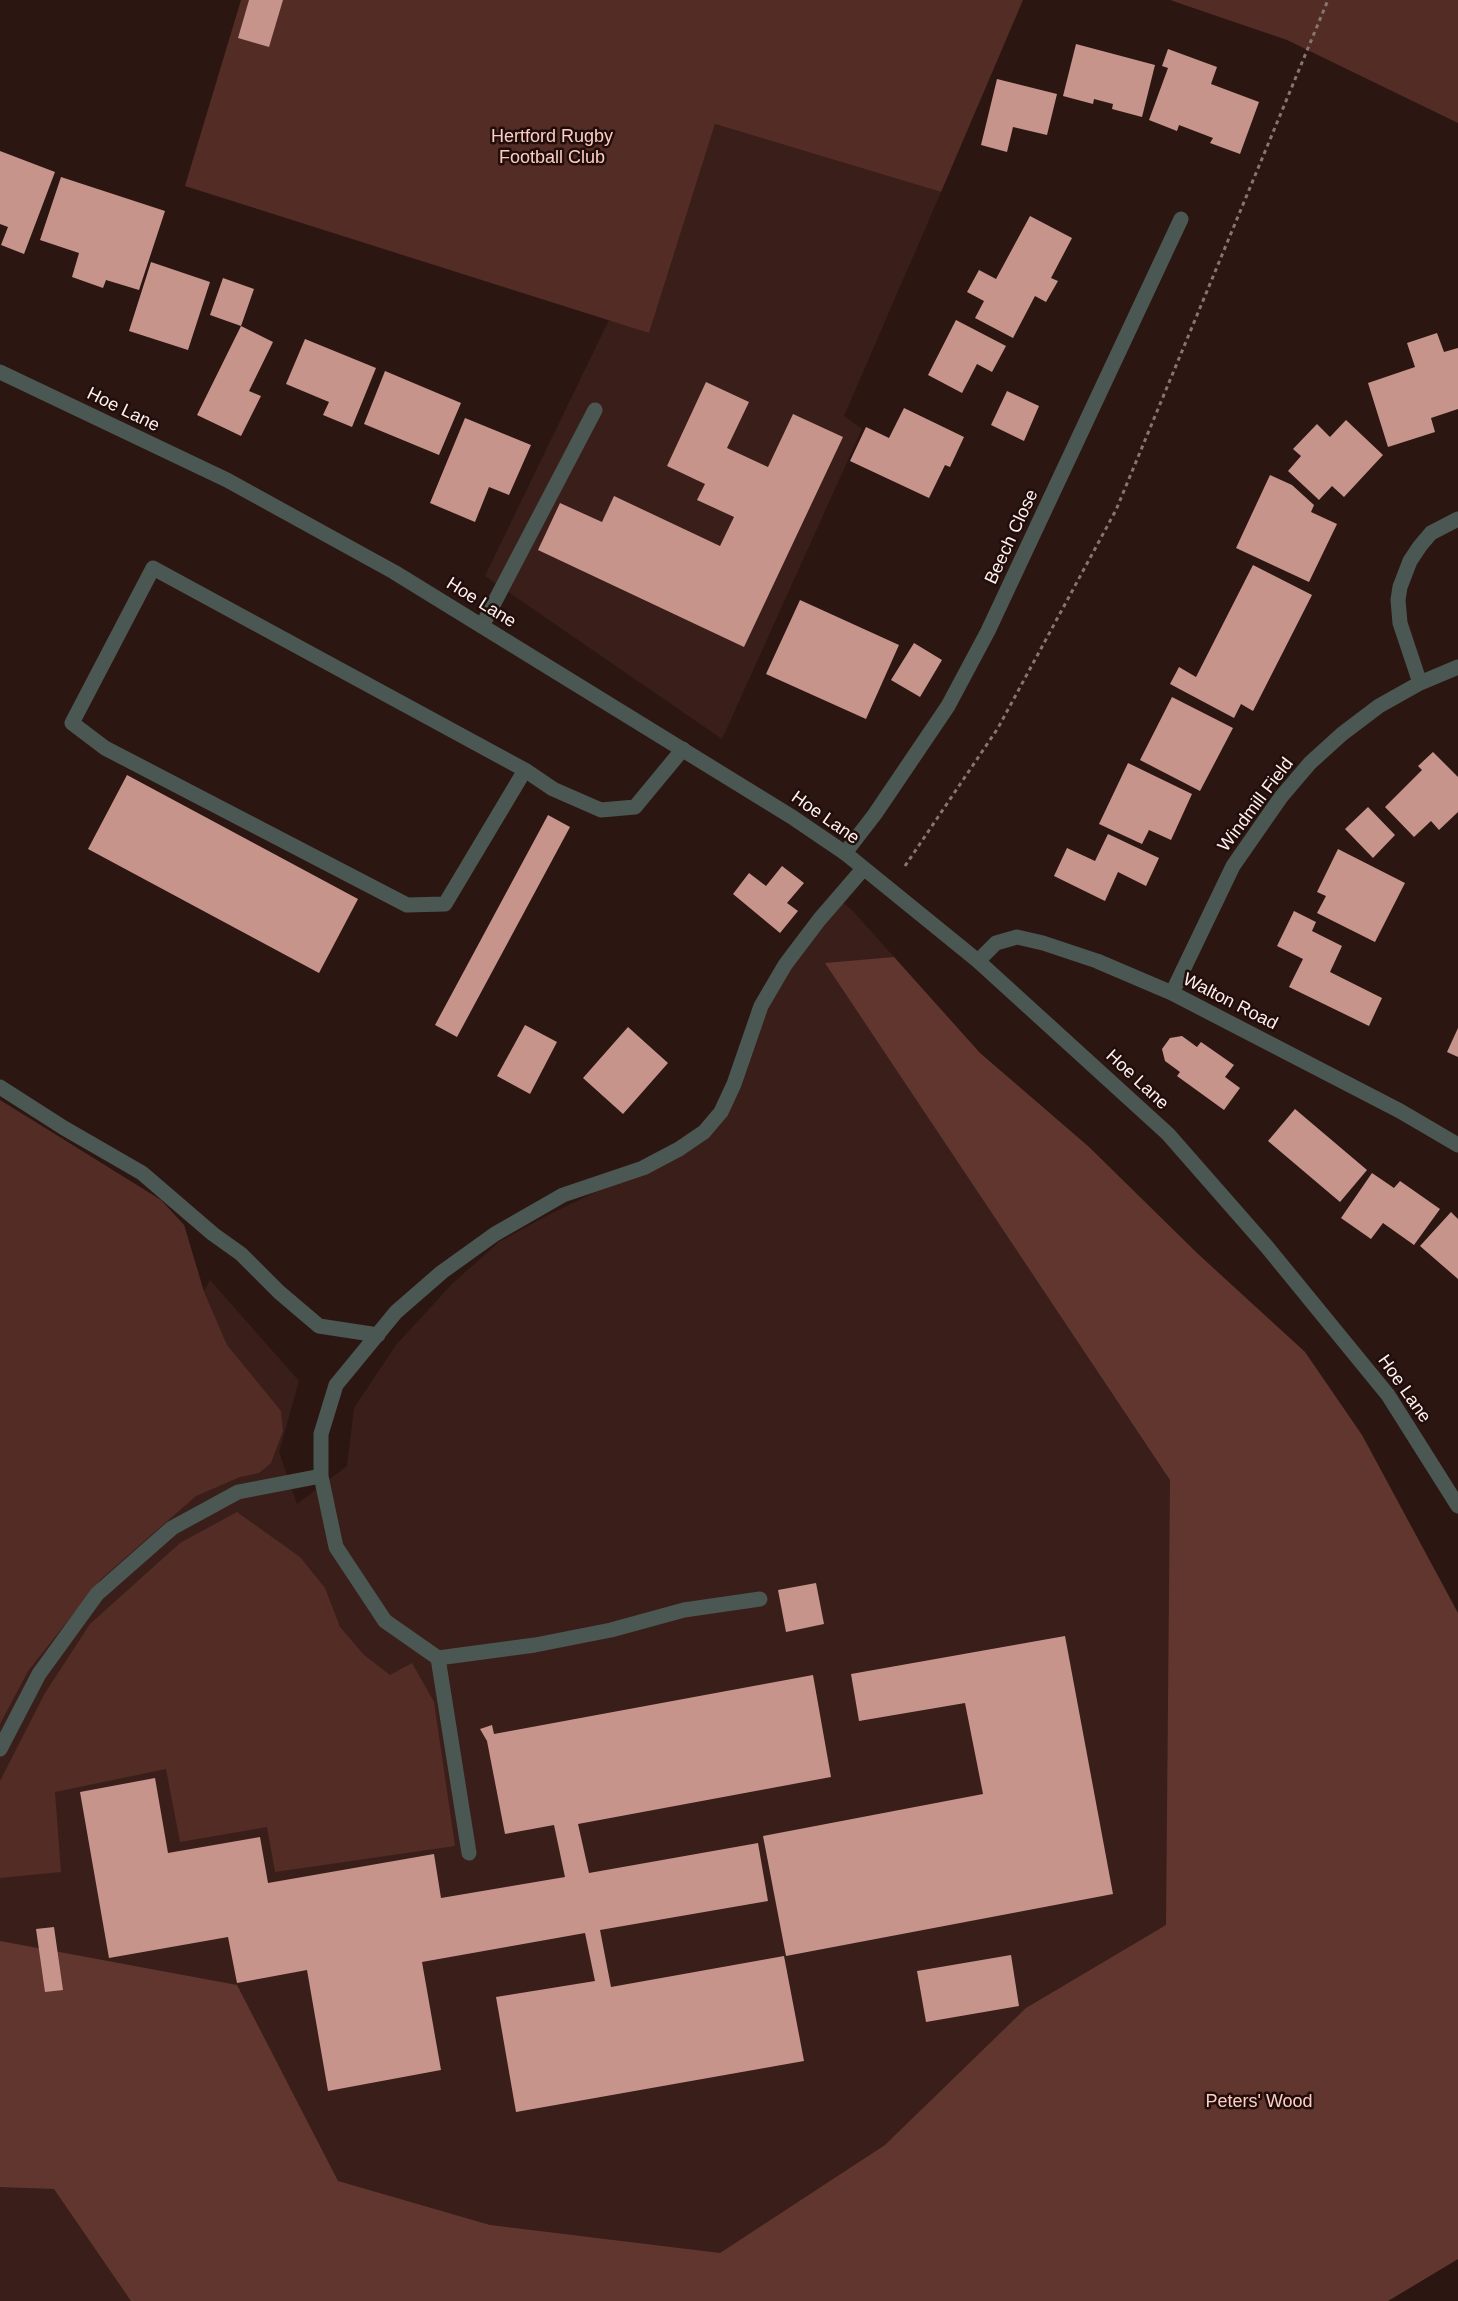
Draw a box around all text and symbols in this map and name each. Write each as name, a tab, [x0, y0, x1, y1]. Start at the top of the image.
park label: Hertford Rugby Football Club	[491, 126, 613, 168]
street label: Hoe Lane	[83, 383, 163, 437]
street label: Beech Close	[981, 486, 1043, 588]
street label: Hoe Lane	[442, 573, 520, 633]
street label: Windmill Field	[1214, 754, 1298, 856]
street label: Hoe Lane	[787, 787, 863, 849]
street label: Walton Road	[1179, 969, 1281, 1035]
street label: Hoe Lane	[1101, 1045, 1173, 1115]
street label: Hoe Lane	[1373, 1351, 1435, 1427]
park label: Peters' Wood	[1205, 2091, 1313, 2113]

